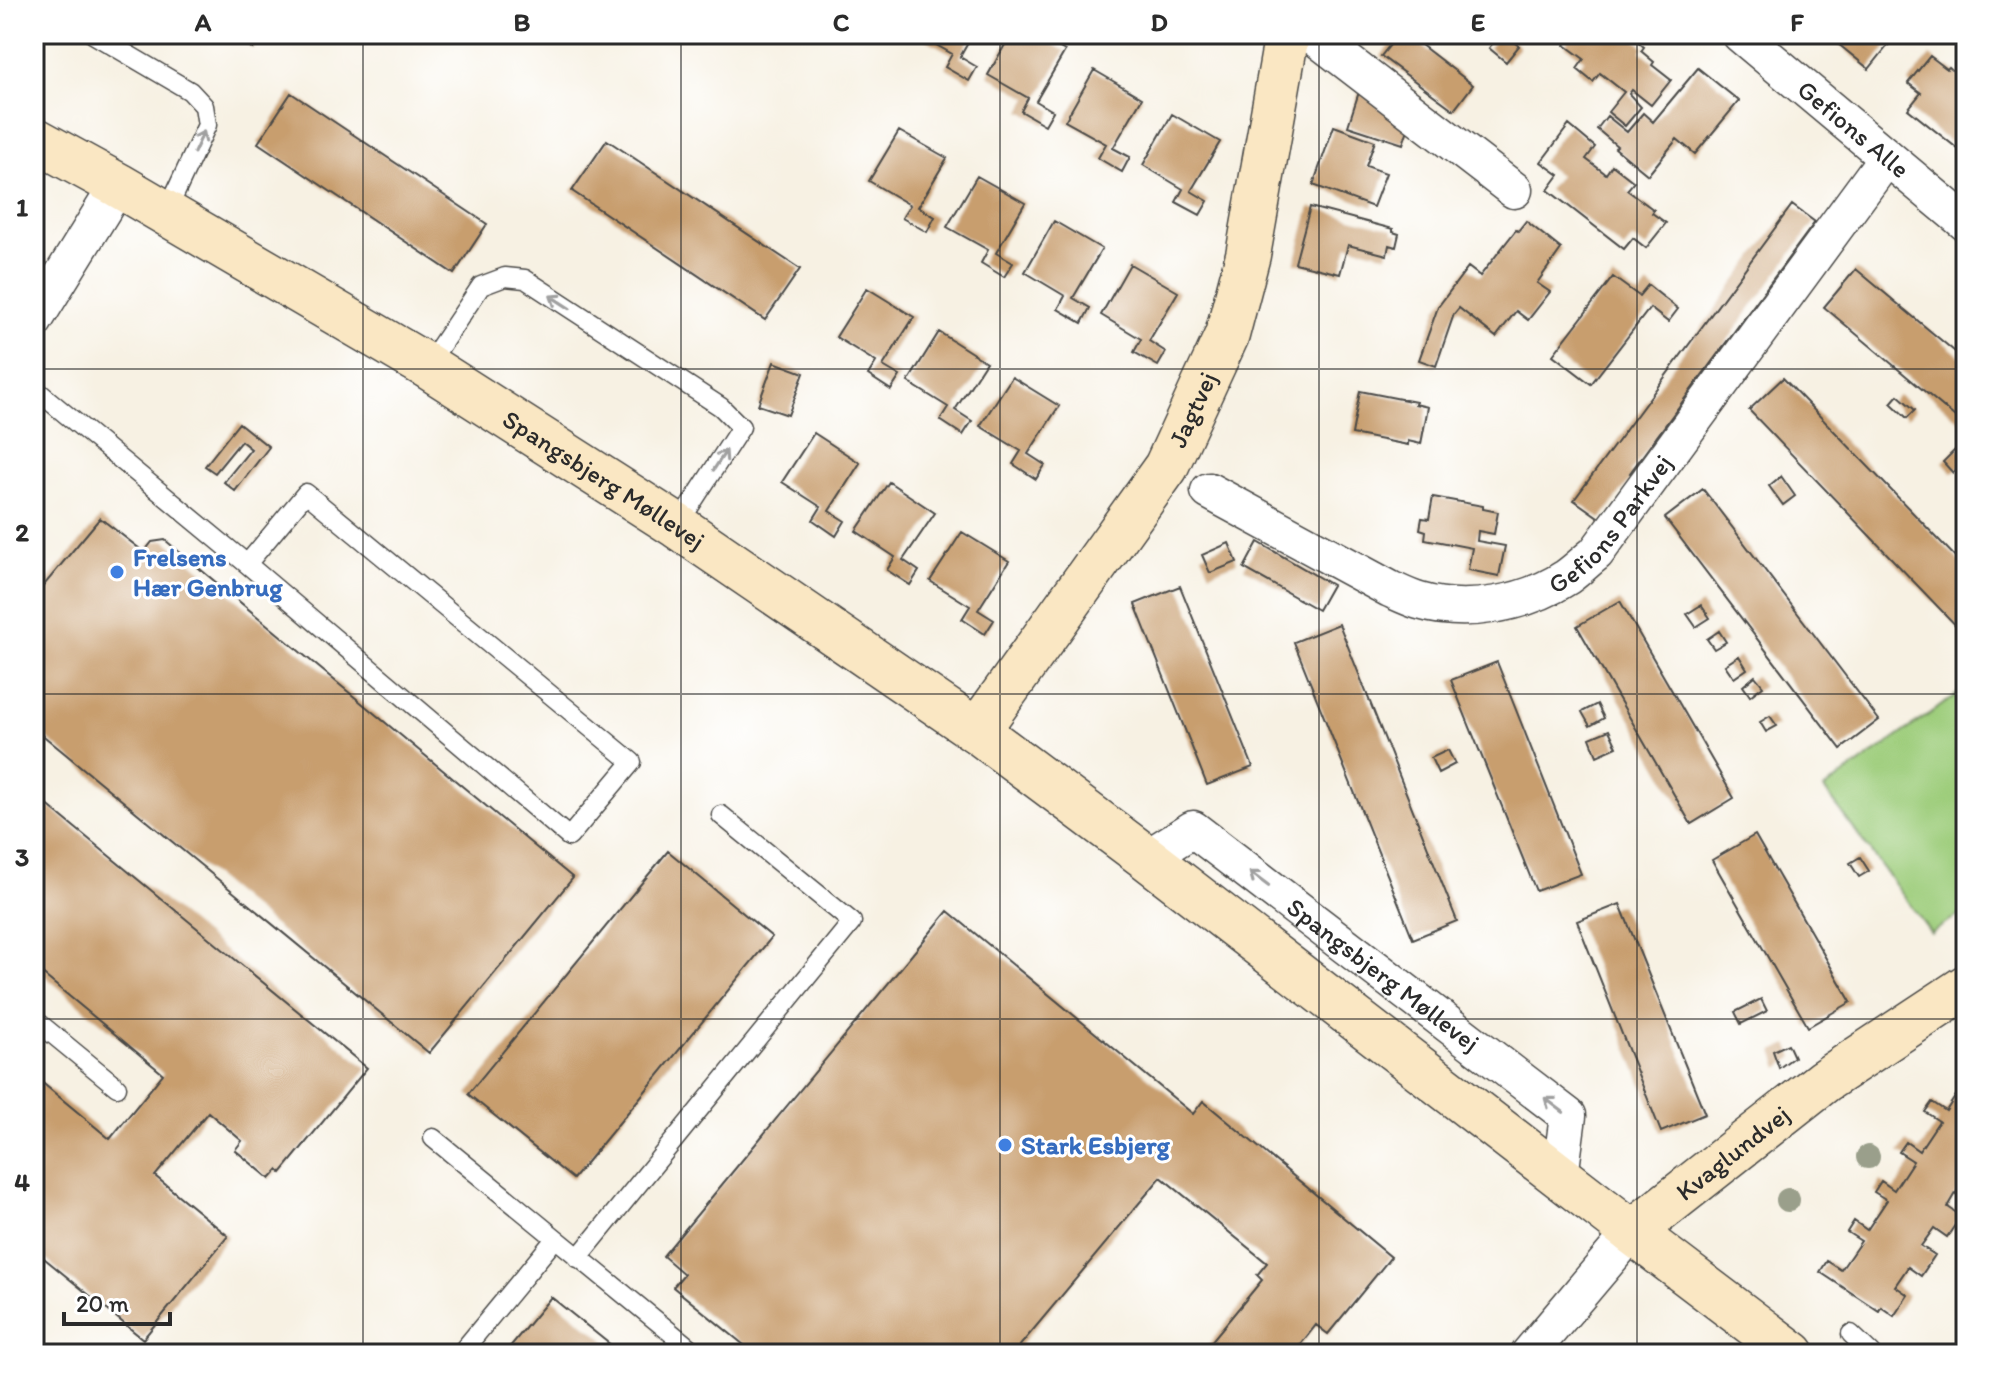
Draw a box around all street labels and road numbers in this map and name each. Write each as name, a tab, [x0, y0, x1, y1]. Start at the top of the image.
street label: Gefions Alle	[1791, 73, 1916, 185]
street label: Jagtvej	[1161, 367, 1224, 452]
street label: Spangsbjerg Møllevej	[497, 403, 711, 556]
street label: Gefions Parkvej	[1543, 448, 1679, 601]
street label: Spangsbjerg Møllevej	[1281, 891, 1486, 1059]
street label: Kvaglundvej	[1669, 1098, 1796, 1208]

